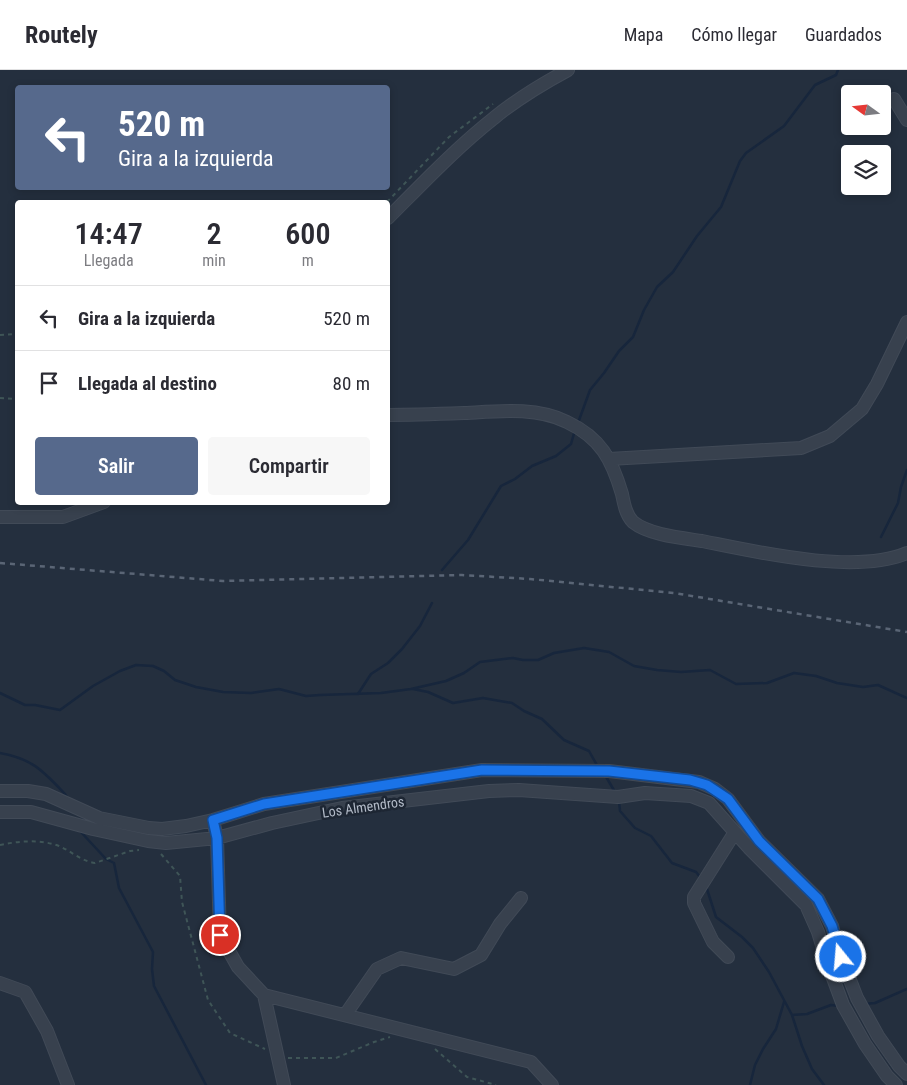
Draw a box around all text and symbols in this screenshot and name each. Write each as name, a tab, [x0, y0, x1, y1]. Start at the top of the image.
text: Routely	[25, 21, 98, 49]
text: Mapa	[624, 24, 663, 45]
text: Cómo llegar	[691, 24, 777, 45]
text: Guardados	[805, 24, 882, 45]
north arrow	[841, 85, 891, 135]
map controls	[841, 85, 891, 195]
text: 520 m	[118, 104, 205, 145]
icon: left	[35, 105, 100, 170]
button: layers	[841, 145, 891, 195]
text: Gira a la izquierda	[118, 146, 274, 171]
text: 14:47	[74, 216, 143, 251]
text: 2	[206, 216, 222, 251]
text: 600	[285, 216, 330, 251]
text: Llegada	[84, 251, 134, 270]
text: min	[202, 251, 226, 270]
text: m	[302, 251, 314, 270]
icon: left	[35, 304, 63, 332]
text: Gira a la izquierda	[78, 307, 215, 330]
text: 520 m	[323, 307, 370, 330]
icon: arrive	[35, 369, 63, 397]
text: Llegada al destino	[78, 372, 217, 395]
text: 80 m	[333, 372, 370, 395]
button: Salir	[35, 437, 198, 495]
button: Compartir	[208, 437, 370, 495]
street label: Los Almendros	[321, 793, 405, 821]
pin	[199, 914, 241, 956]
icon: arrive	[206, 921, 234, 949]
position arrow	[814, 930, 866, 982]

